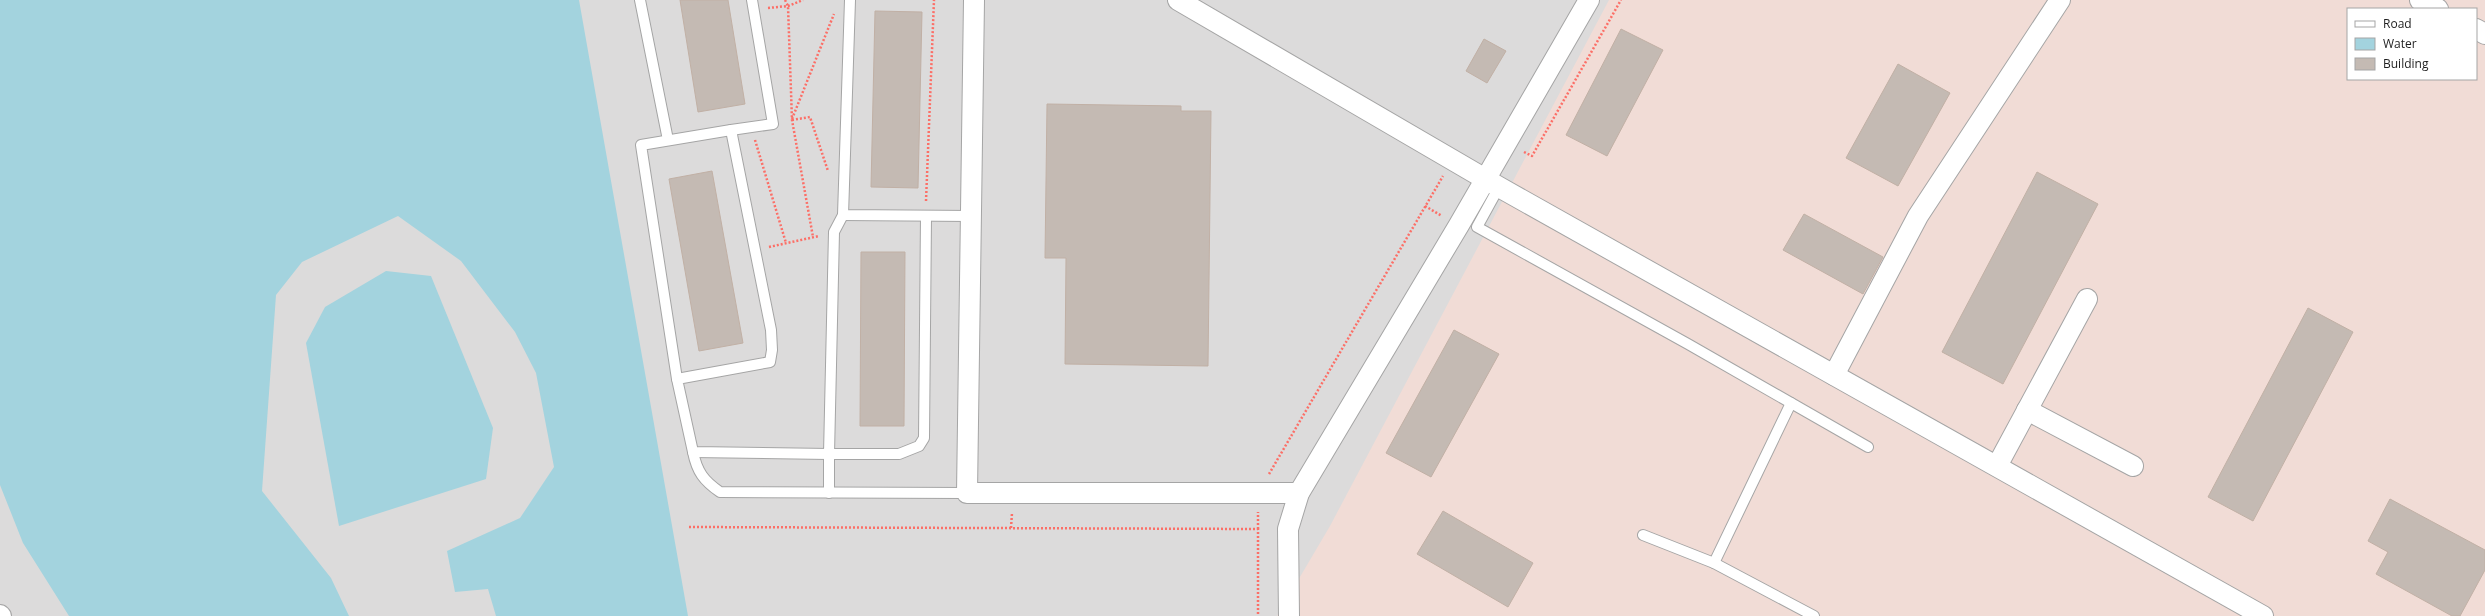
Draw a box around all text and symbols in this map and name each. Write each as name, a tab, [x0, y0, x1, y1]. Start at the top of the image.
legend	[2347, 8, 2477, 80]
text: Road	[2383, 15, 2412, 32]
text: Water	[2383, 35, 2417, 52]
text: Building	[2383, 55, 2429, 72]

